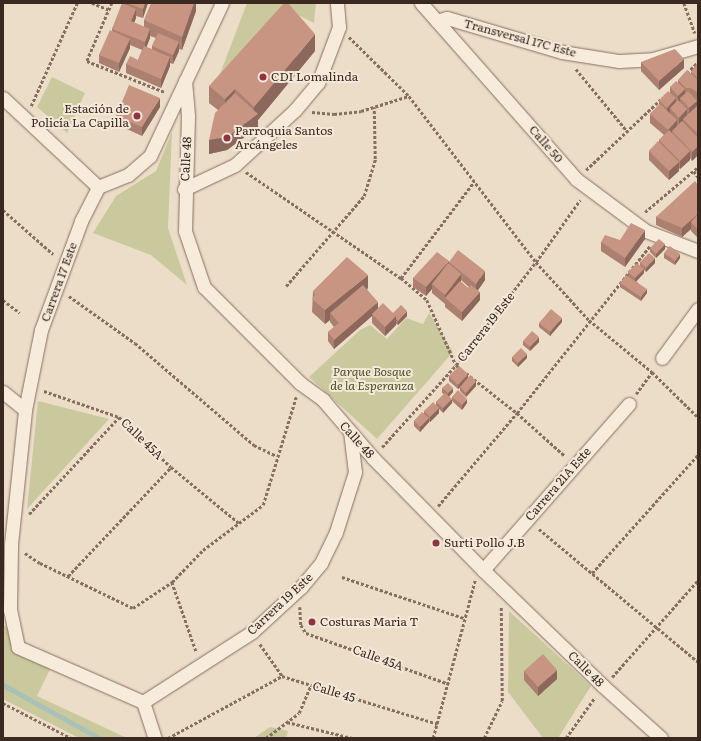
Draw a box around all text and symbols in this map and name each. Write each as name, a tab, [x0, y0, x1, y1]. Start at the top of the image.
street label: Transversal 17C Este	[462, 16, 578, 60]
place label: CDI Lomalinda	[271, 70, 358, 84]
marker: CDI Lomalinda	[258, 72, 268, 82]
place label: Estación de Policía La Capilla	[31, 102, 129, 130]
marker: Estación de Policía La Capilla	[132, 111, 142, 121]
street label: Calle 50	[526, 123, 566, 165]
place label: Parroquia Santos Arcángeles	[235, 124, 332, 152]
marker: Parroquia Santos Arcángeles	[222, 133, 232, 143]
street label: Calle 48	[178, 136, 194, 182]
street label: Carrera 17 Este	[38, 240, 80, 324]
street label: Carrera 19 Este	[454, 289, 518, 365]
park label: Parque Bosque de la Esperanza	[330, 365, 414, 393]
street label: Calle 45A	[118, 415, 166, 463]
street label: Calle 48	[337, 419, 377, 461]
street label: Carrera 21A Este	[522, 444, 594, 524]
place label: Surti Pollo J.B	[444, 536, 525, 550]
marker: Surti Pollo J.B	[431, 538, 441, 548]
street label: Carrera 19 Este	[244, 570, 316, 638]
place label: Costuras Maria T	[320, 615, 418, 629]
marker: Costuras Maria T	[307, 617, 317, 627]
street label: Calle 45A	[351, 642, 405, 674]
street label: Calle 48	[565, 648, 607, 690]
street label: Calle 45	[311, 679, 357, 705]

